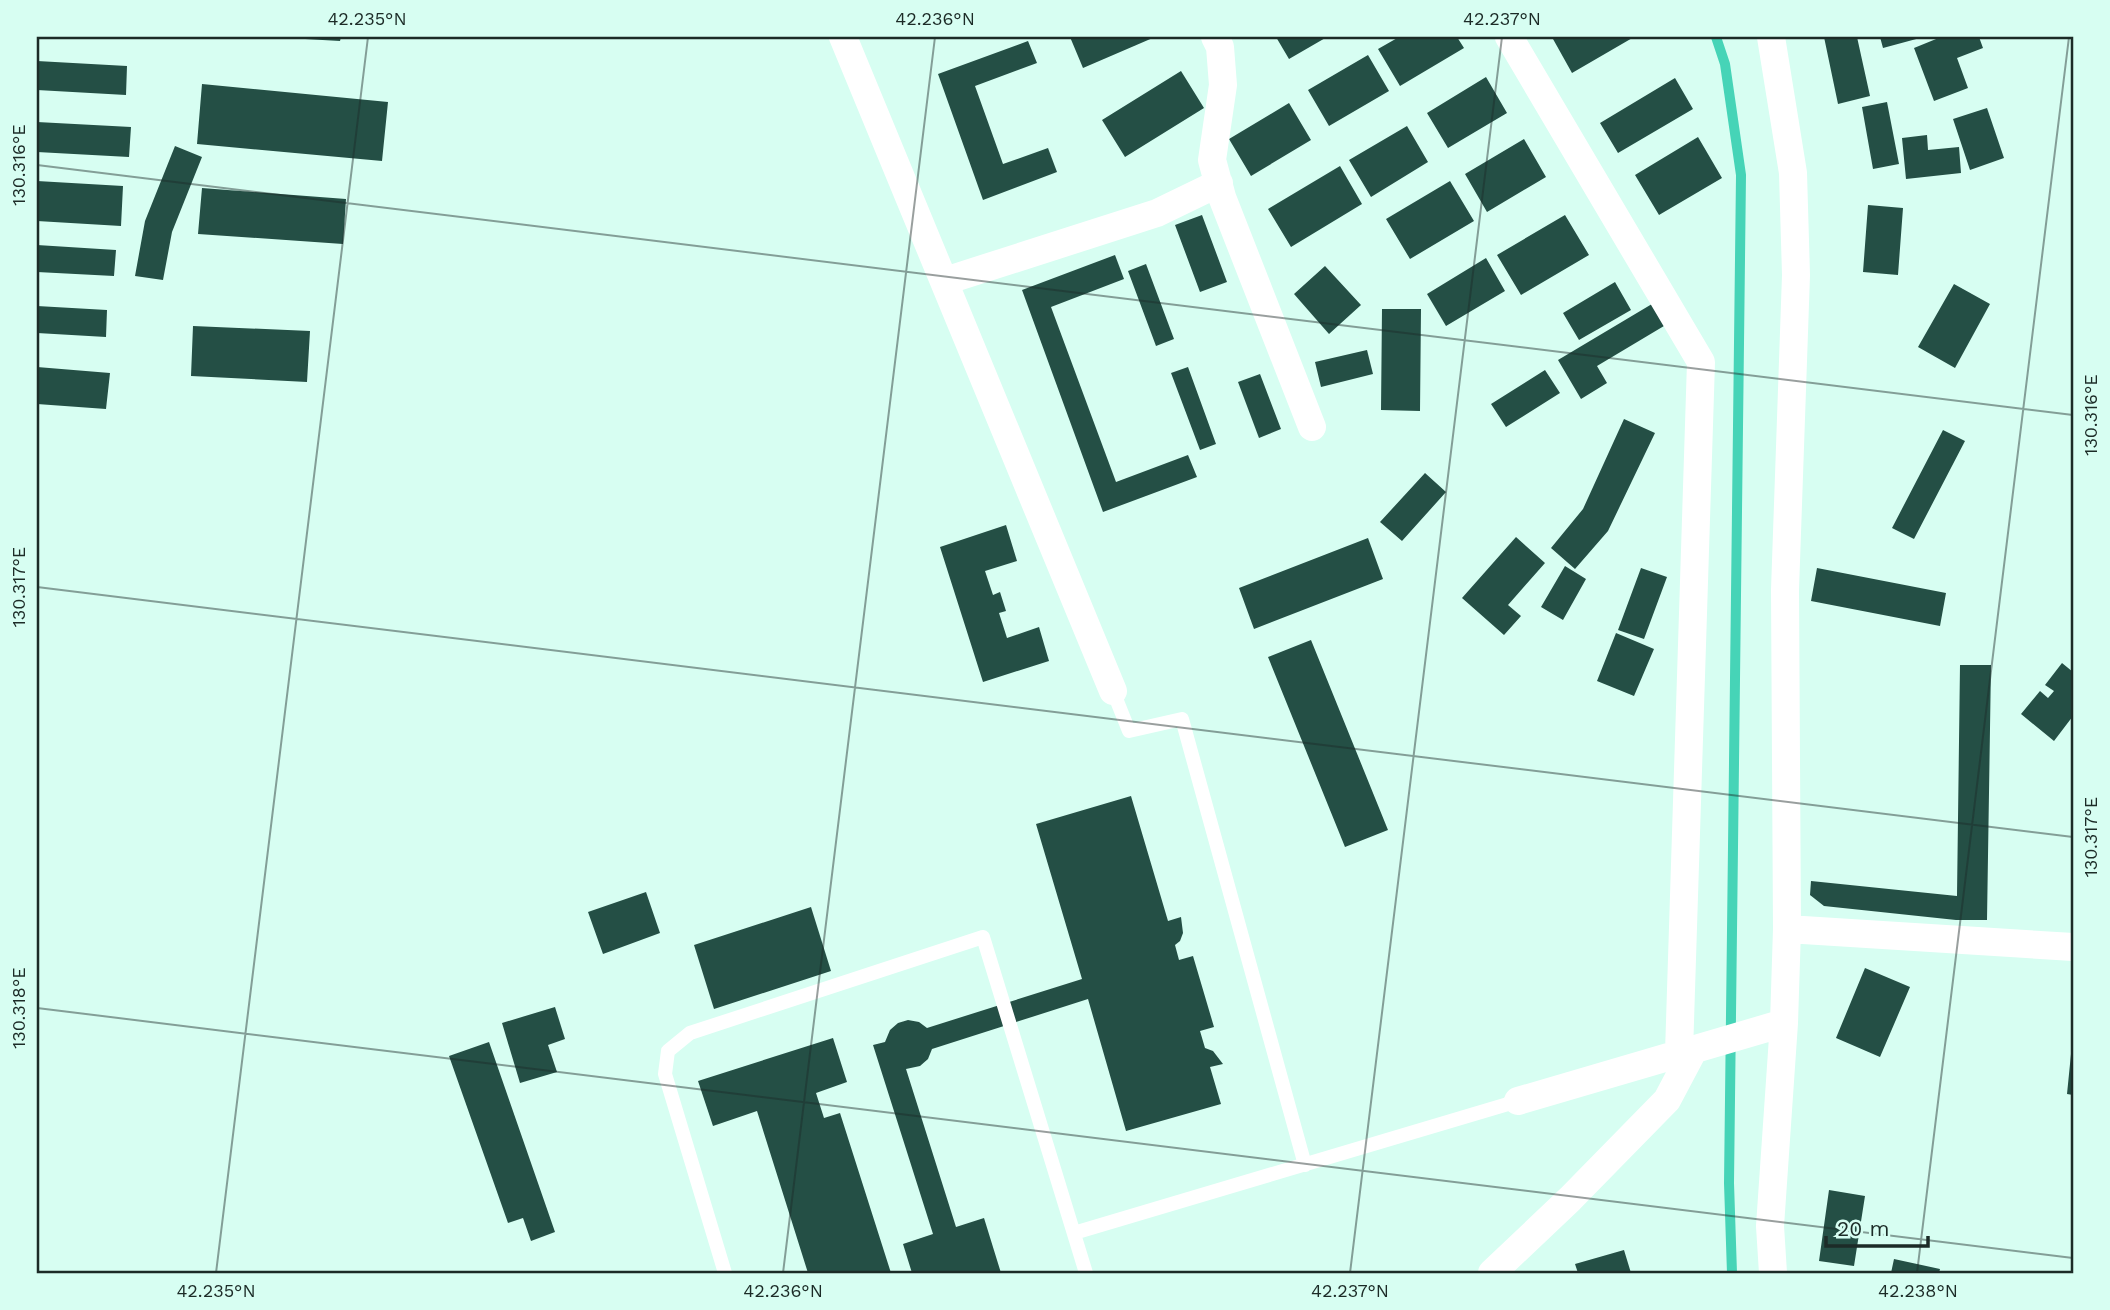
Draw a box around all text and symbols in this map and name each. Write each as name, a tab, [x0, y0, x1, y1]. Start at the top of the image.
text: 42.235°N	[327, 8, 407, 29]
text: 42.236°N	[895, 8, 975, 29]
text: 42.237°N	[1463, 8, 1541, 29]
text: 130.316°E	[8, 124, 29, 206]
text: 130.316°E	[2080, 374, 2101, 456]
text: 130.317°E	[8, 547, 29, 627]
text: 130.317°E	[2080, 797, 2101, 877]
text: 130.318°E	[8, 967, 29, 1049]
scale bar	[1826, 1205, 1928, 1249]
text: 20 m	[1837, 1216, 1889, 1241]
text: 42.235°N	[176, 1280, 256, 1301]
text: 42.236°N	[743, 1280, 823, 1301]
text: 42.237°N	[1311, 1280, 1389, 1301]
text: 42.238°N	[1878, 1280, 1958, 1301]

